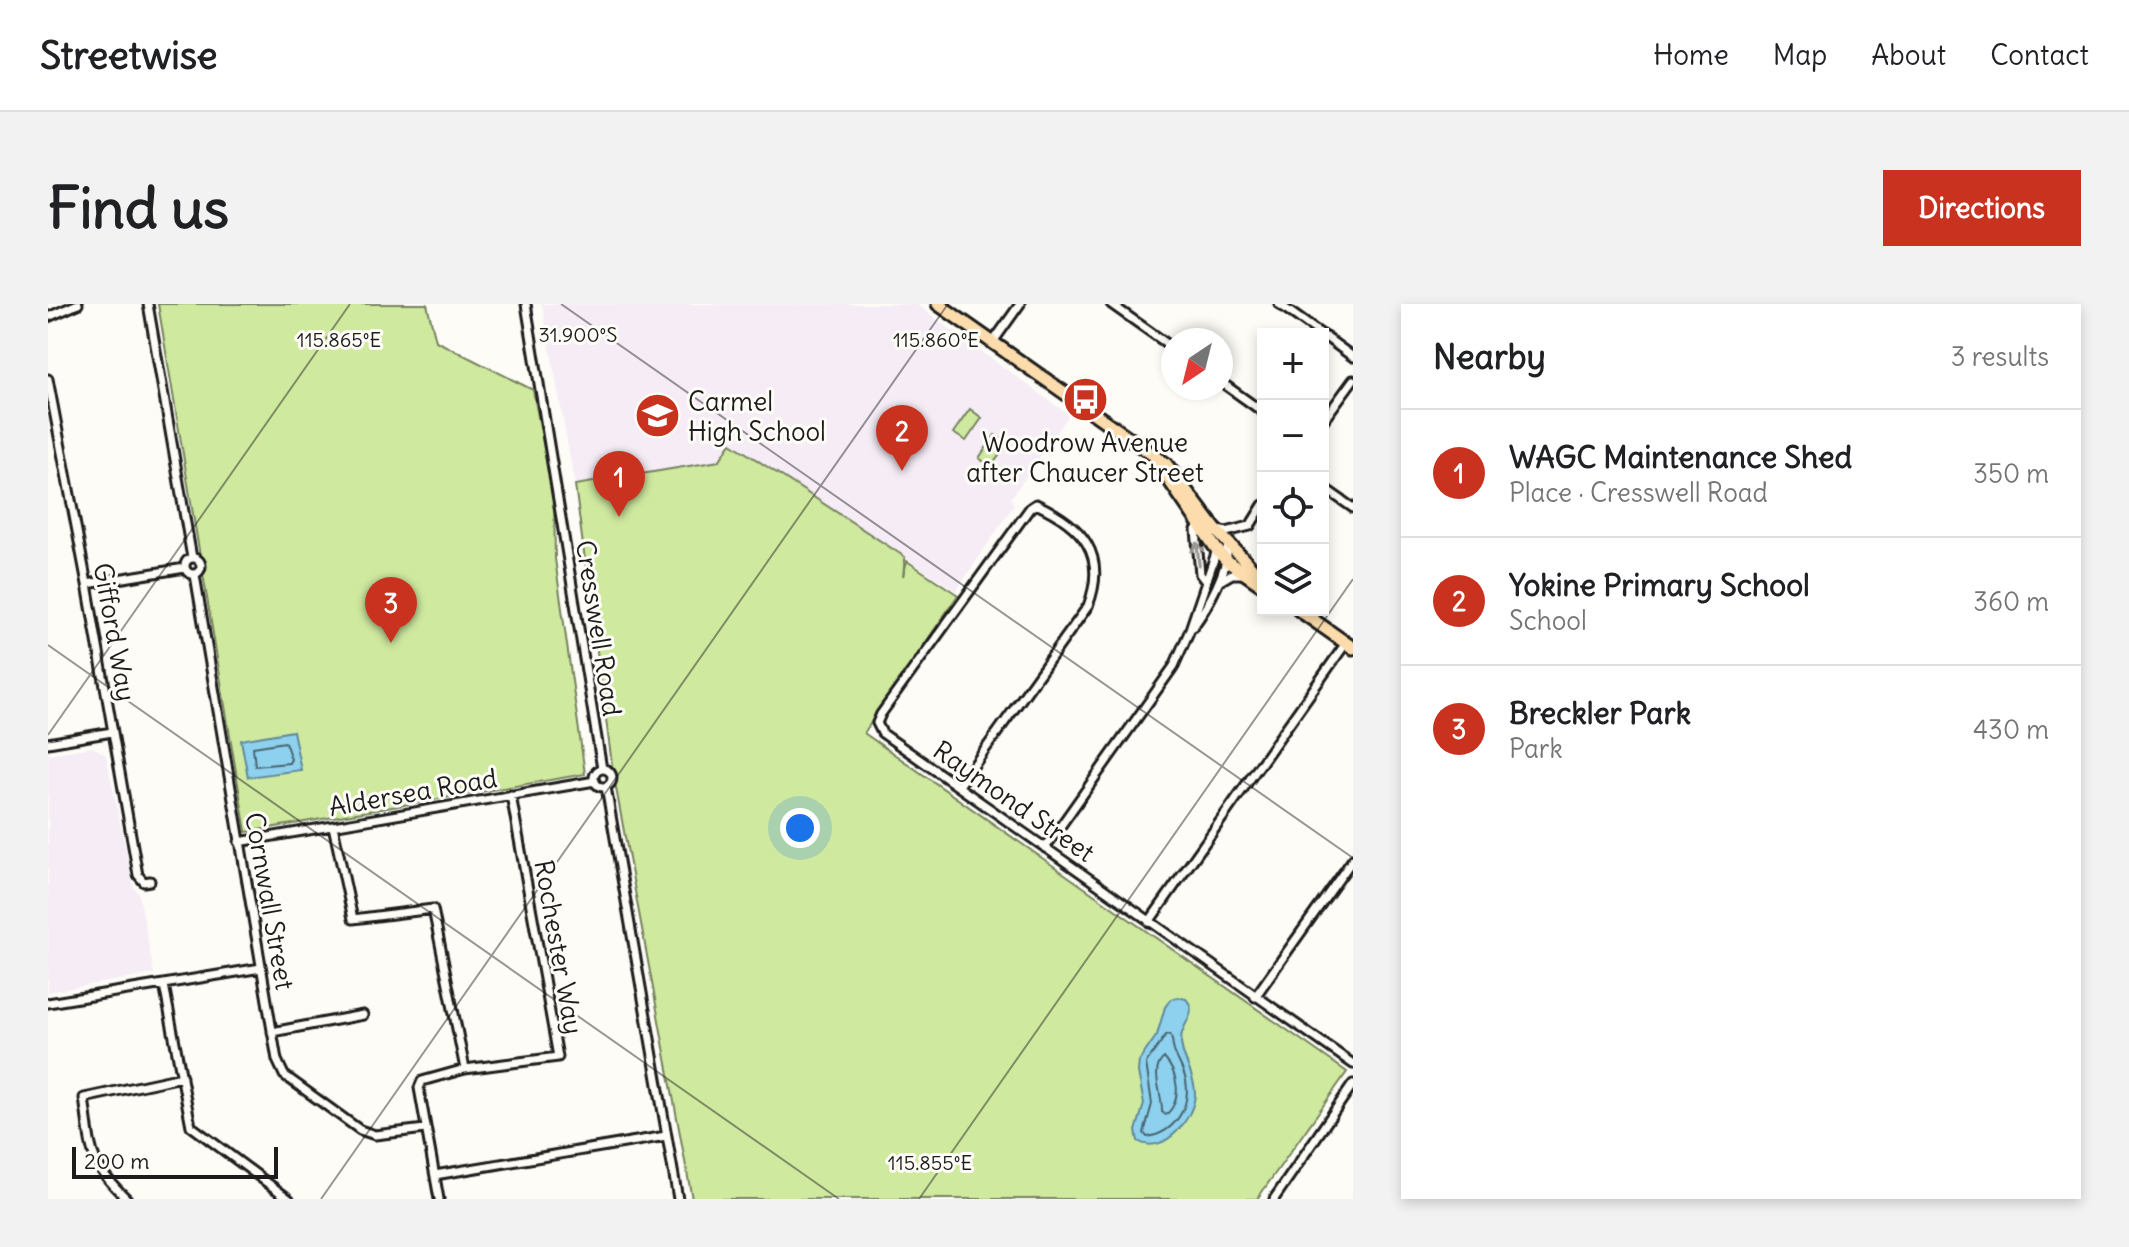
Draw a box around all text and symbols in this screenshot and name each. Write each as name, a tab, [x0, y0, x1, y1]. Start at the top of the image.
text: Streetwise	[40, 32, 218, 79]
text: Home	[1653, 37, 1729, 73]
text: Map	[1773, 37, 1827, 73]
text: About	[1871, 37, 1946, 73]
text: Contact	[1990, 37, 2089, 73]
button: Directions	[1883, 170, 2081, 246]
text: Find us	[48, 173, 229, 243]
text: 31.900°S	[539, 322, 617, 347]
text: 115.865°E	[297, 327, 381, 352]
text: 115.860°E	[893, 327, 979, 352]
north arrow	[1161, 328, 1233, 400]
map controls	[1257, 328, 1329, 616]
button: +	[1257, 328, 1329, 400]
text: Nearby	[1433, 335, 1546, 378]
text: 3 results	[1951, 340, 2049, 373]
bus stop icon: Woodrow Avenue after Chaucer Street	[1061, 375, 1109, 423]
place label: Carmel High School	[688, 385, 826, 448]
school or university icon: Carmel High School	[633, 392, 681, 440]
button: −	[1257, 400, 1329, 472]
pin: 2	[876, 405, 928, 471]
place label: Woodrow Avenue after Chaucer Street	[966, 426, 1204, 489]
text: WAGC Maintenance Shed	[1509, 438, 1852, 476]
pin: 1	[593, 451, 645, 517]
text: 1	[1454, 457, 1464, 490]
text: 350 m	[1973, 457, 2049, 490]
button: locate	[1257, 472, 1329, 544]
text: Place · Cresswell Road	[1509, 476, 1768, 509]
street label: Cresswell Road	[569, 538, 629, 718]
one-way arrow	[1191, 542, 1206, 568]
button: layers	[1257, 544, 1329, 616]
street label: Gifford Way	[87, 560, 143, 704]
text: Yokine Primary School	[1509, 566, 1810, 604]
pin: 3	[365, 577, 417, 643]
text: 2	[1452, 585, 1466, 618]
text: 360 m	[1973, 585, 2049, 618]
text: School	[1509, 604, 1587, 637]
text: Breckler Park	[1509, 694, 1691, 732]
text: 3	[1452, 713, 1466, 746]
text: 430 m	[1973, 713, 2049, 746]
text: Park	[1509, 732, 1563, 765]
street label: Raymond Street	[927, 733, 1101, 869]
street label: Aldersea Road	[326, 761, 500, 823]
your location	[780, 808, 820, 848]
street label: Cornwall Street	[238, 810, 302, 992]
street label: Rochester Way	[527, 857, 591, 1037]
scale bar	[72, 1143, 278, 1179]
text: 200 m	[84, 1147, 150, 1175]
text: 115.855°E	[888, 1150, 972, 1175]

